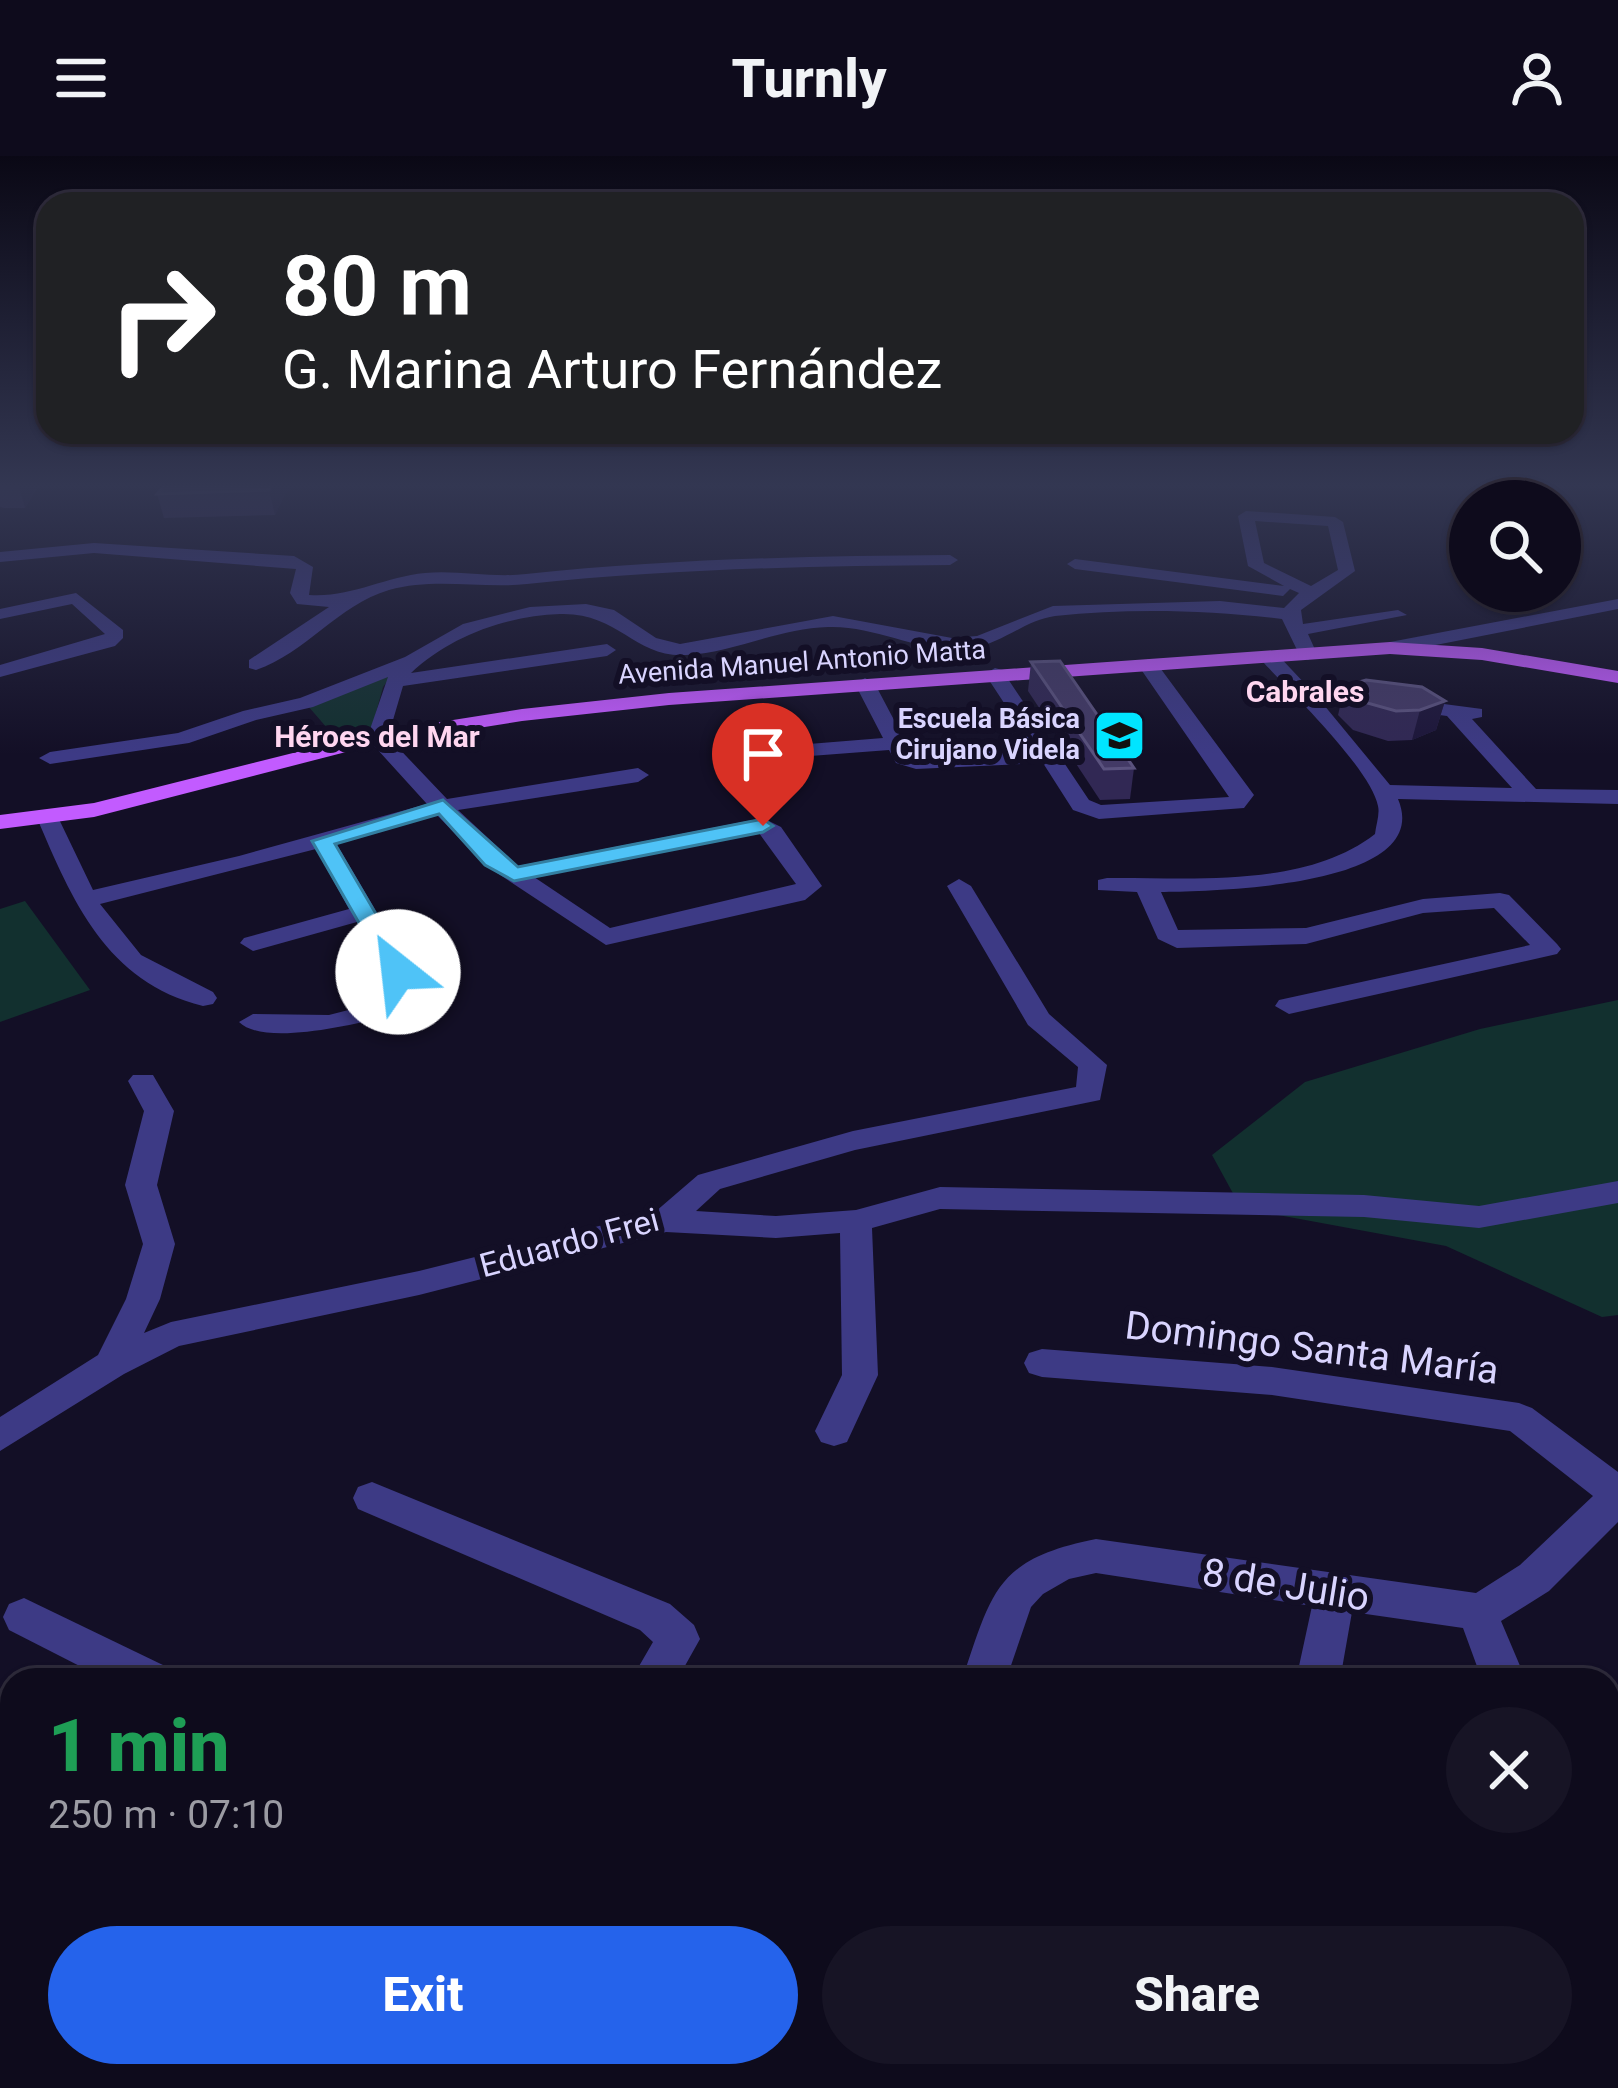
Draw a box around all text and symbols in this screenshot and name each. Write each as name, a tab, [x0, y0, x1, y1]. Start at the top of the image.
icon: menu	[48, 45, 114, 111]
icon: person	[1504, 45, 1570, 111]
text: Turnly	[732, 47, 886, 110]
text: 80 m	[282, 237, 472, 336]
icon: right	[84, 240, 240, 396]
text: G. Marina Arturo Fernández	[282, 338, 942, 401]
map controls	[1449, 480, 1581, 612]
button: search	[1449, 480, 1581, 612]
street label: Avenida Manuel Antonio Matta	[617, 633, 987, 691]
district label: Cabrales	[1246, 674, 1364, 709]
pin	[712, 703, 814, 826]
place label: Escuela Básica Cirujano Videla	[895, 703, 1080, 766]
school or university icon: Escuela Básica Cirujano Videla	[1091, 707, 1147, 763]
district label: Héroes del Mar	[274, 719, 480, 754]
icon: arrive	[730, 721, 796, 787]
position arrow	[335, 909, 461, 1035]
street label: Eduardo Frei	[475, 1200, 663, 1285]
street label: Domingo Santa María	[1123, 1302, 1501, 1394]
street label: 8 de Julio	[1199, 1549, 1372, 1621]
text: 1 min	[48, 1704, 230, 1789]
button: close	[1446, 1707, 1572, 1833]
text: 250 m · 07:10	[48, 1792, 284, 1838]
button: Exit	[48, 1926, 798, 2064]
button: Share	[822, 1926, 1572, 2064]

